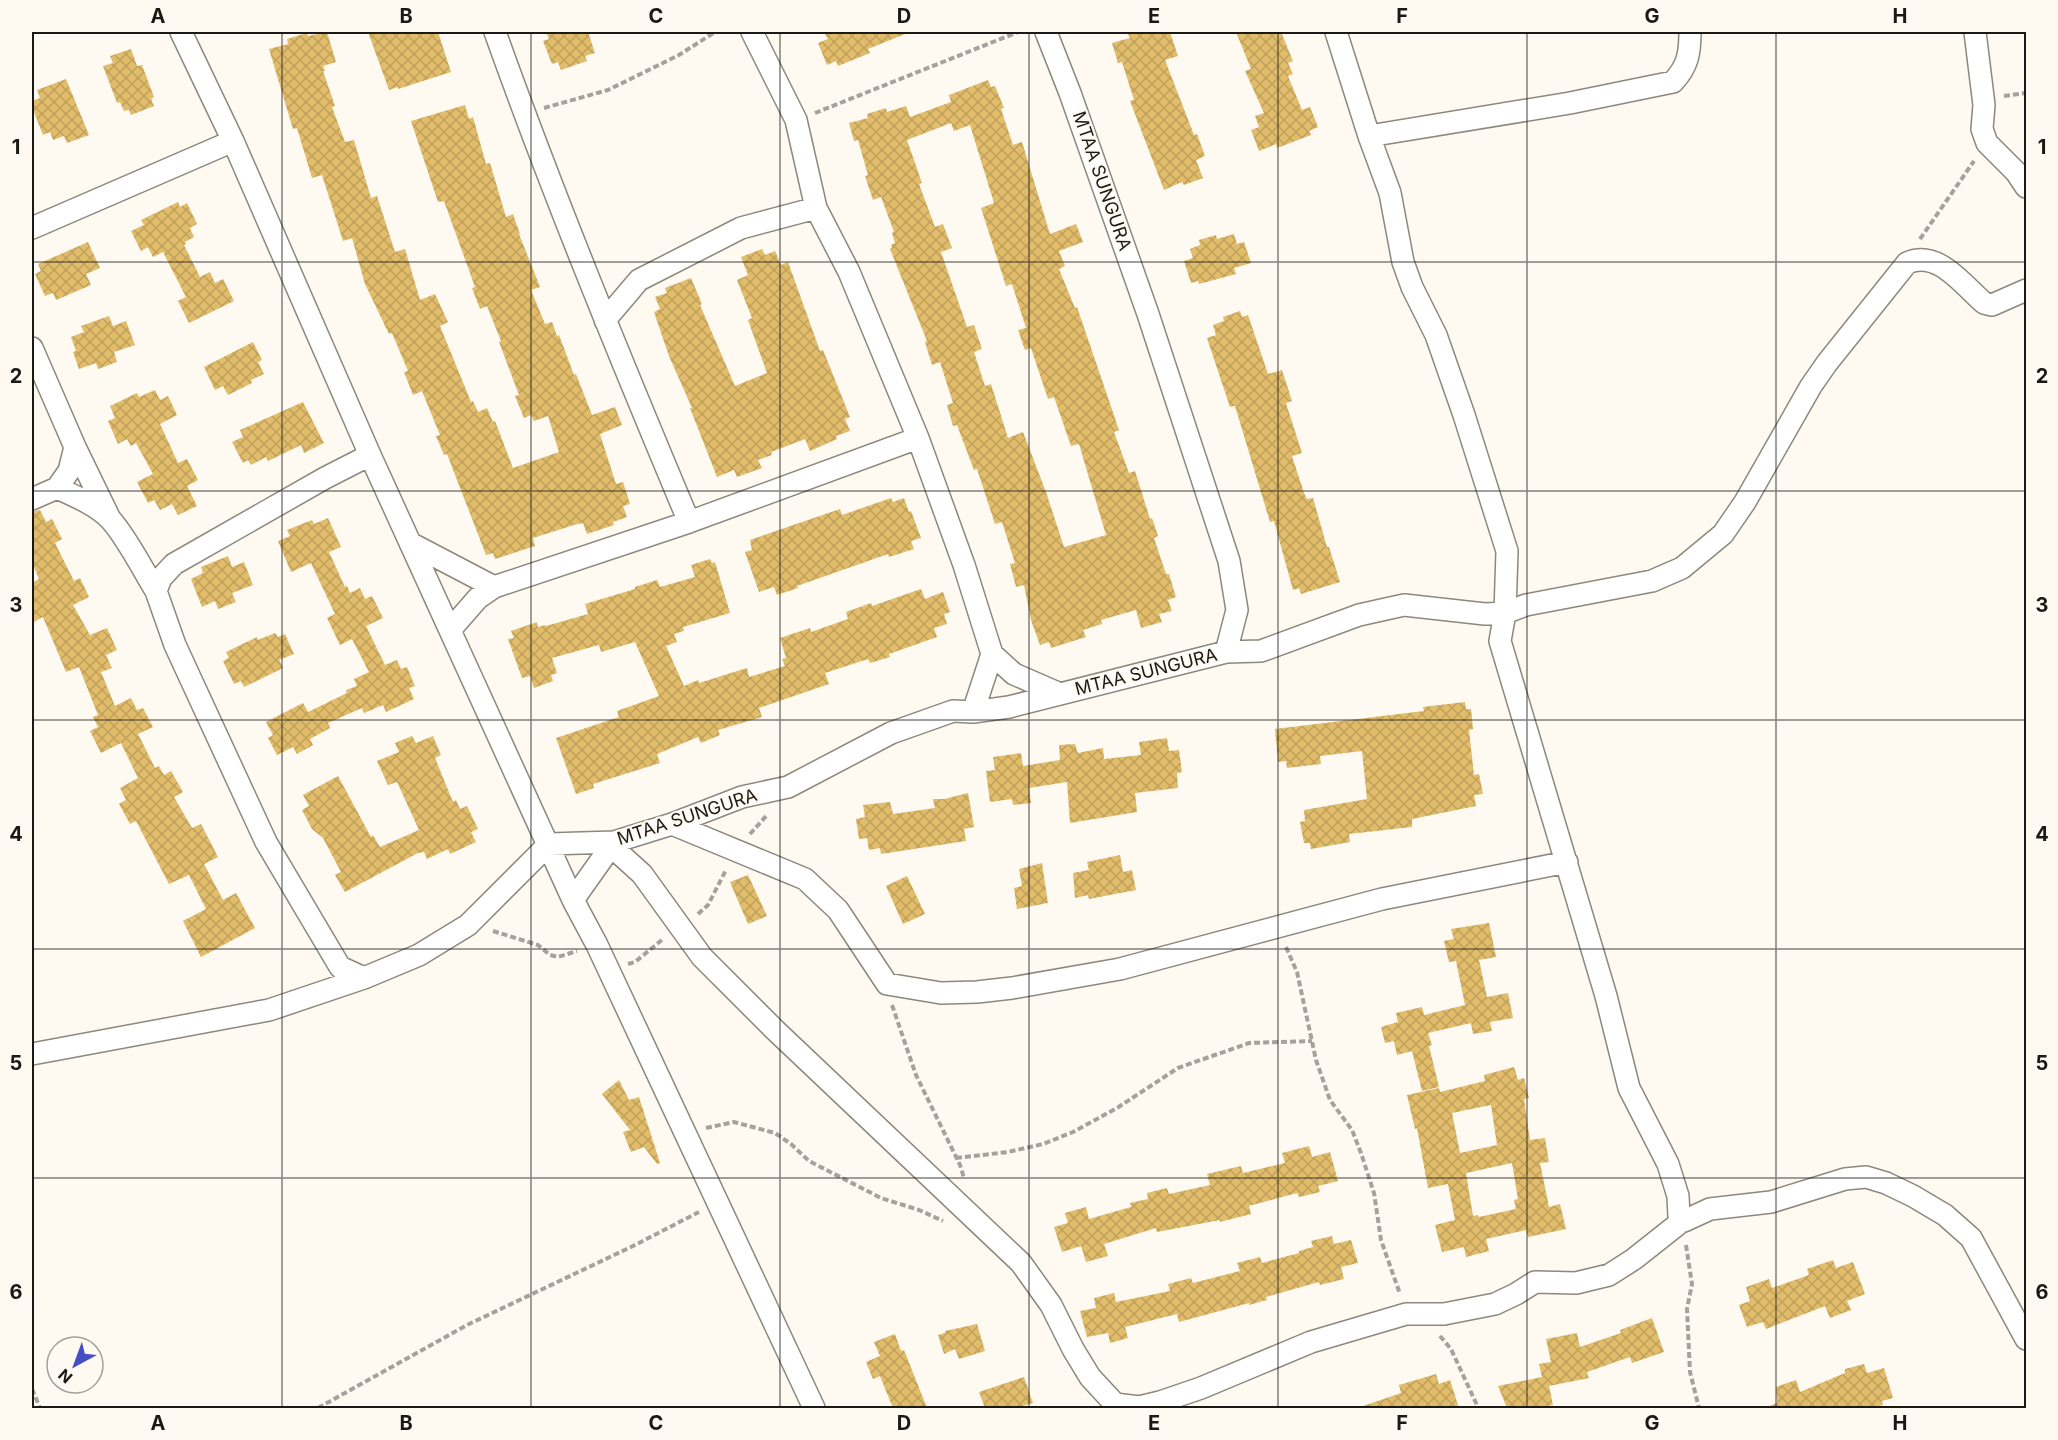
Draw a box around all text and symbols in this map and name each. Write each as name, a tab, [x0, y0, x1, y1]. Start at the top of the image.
text: A	[151, 4, 166, 28]
text: B	[399, 4, 413, 28]
text: C	[649, 4, 663, 28]
text: D	[897, 4, 911, 28]
text: E	[1148, 4, 1160, 28]
text: F	[1396, 4, 1408, 28]
text: G	[1644, 4, 1660, 28]
text: H	[1893, 4, 1907, 28]
street label: MTAA SUNGURA	[1069, 108, 1136, 253]
text: 1	[12, 135, 20, 159]
text: 1	[2038, 135, 2046, 159]
text: 2	[10, 364, 22, 388]
text: 2	[2036, 364, 2048, 388]
text: 3	[10, 593, 22, 617]
text: 3	[2036, 593, 2048, 617]
street label: MTAA SUNGURA	[1073, 644, 1219, 699]
street label: MTAA SUNGURA	[614, 784, 759, 849]
text: 4	[9, 822, 23, 846]
text: 4	[2035, 822, 2049, 846]
text: 5	[10, 1051, 22, 1075]
text: 5	[2036, 1051, 2048, 1075]
text: 6	[10, 1280, 23, 1304]
text: 6	[2036, 1280, 2049, 1304]
north arrow	[45, 1335, 105, 1395]
text: N	[54, 1365, 76, 1388]
text: A	[151, 1411, 166, 1435]
text: B	[399, 1411, 413, 1435]
text: C	[649, 1411, 663, 1435]
text: D	[897, 1411, 911, 1435]
text: E	[1148, 1411, 1160, 1435]
text: F	[1396, 1411, 1408, 1435]
text: G	[1644, 1411, 1660, 1435]
text: H	[1893, 1411, 1907, 1435]

